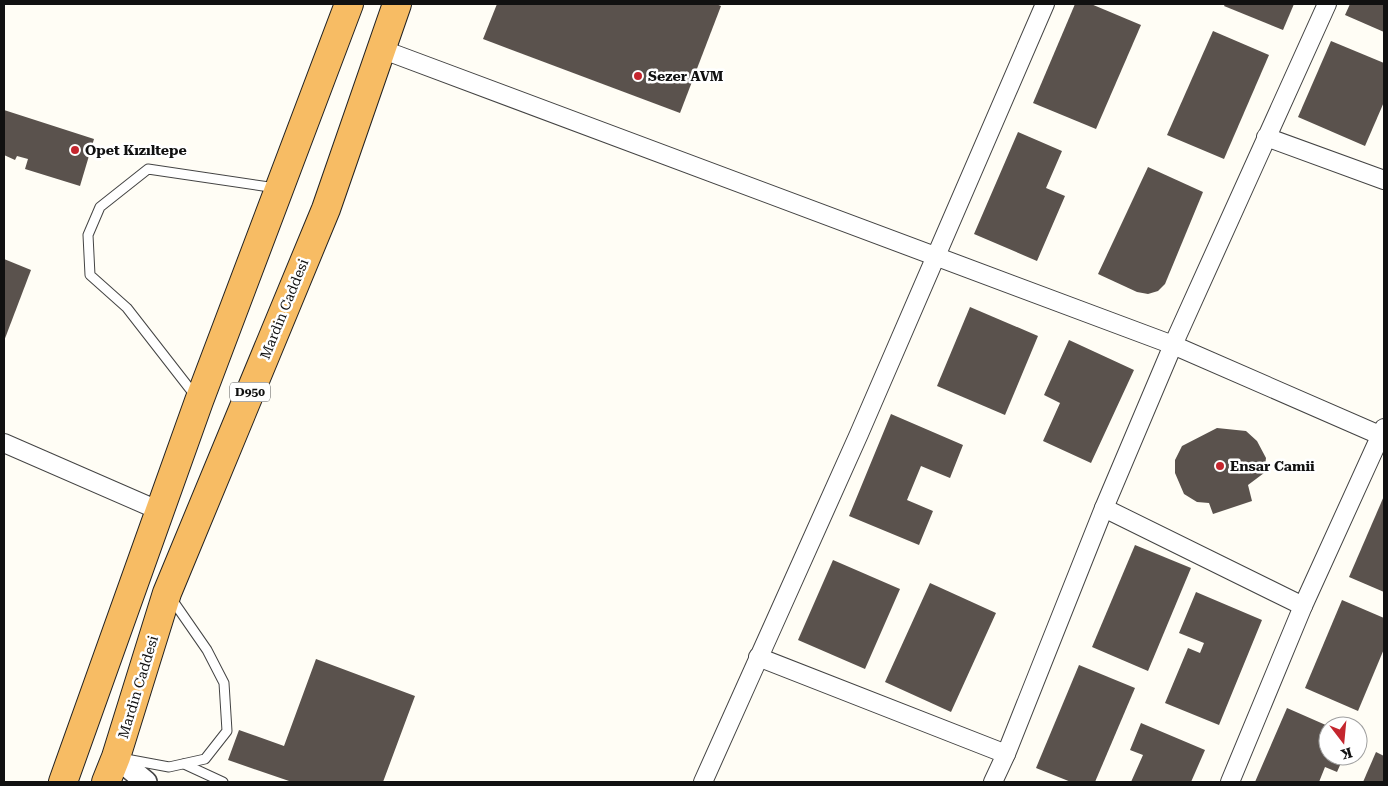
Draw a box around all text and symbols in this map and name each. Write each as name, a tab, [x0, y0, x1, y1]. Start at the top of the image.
place label: Sezer AVM	[648, 68, 724, 84]
marker: Sezer AVM	[632, 70, 644, 82]
place label: Opet Kızıltepe	[85, 142, 187, 158]
marker: Opet Kızıltepe	[69, 144, 81, 156]
street label: Mardin Caddesi	[257, 256, 312, 361]
road number: D950	[230, 382, 270, 402]
place label: Ensar Camii	[1230, 458, 1315, 474]
marker: Ensar Camii	[1214, 460, 1226, 472]
street label: Mardin Caddesi	[115, 633, 161, 740]
north arrow	[1318, 716, 1368, 766]
text: K	[1339, 744, 1354, 763]

